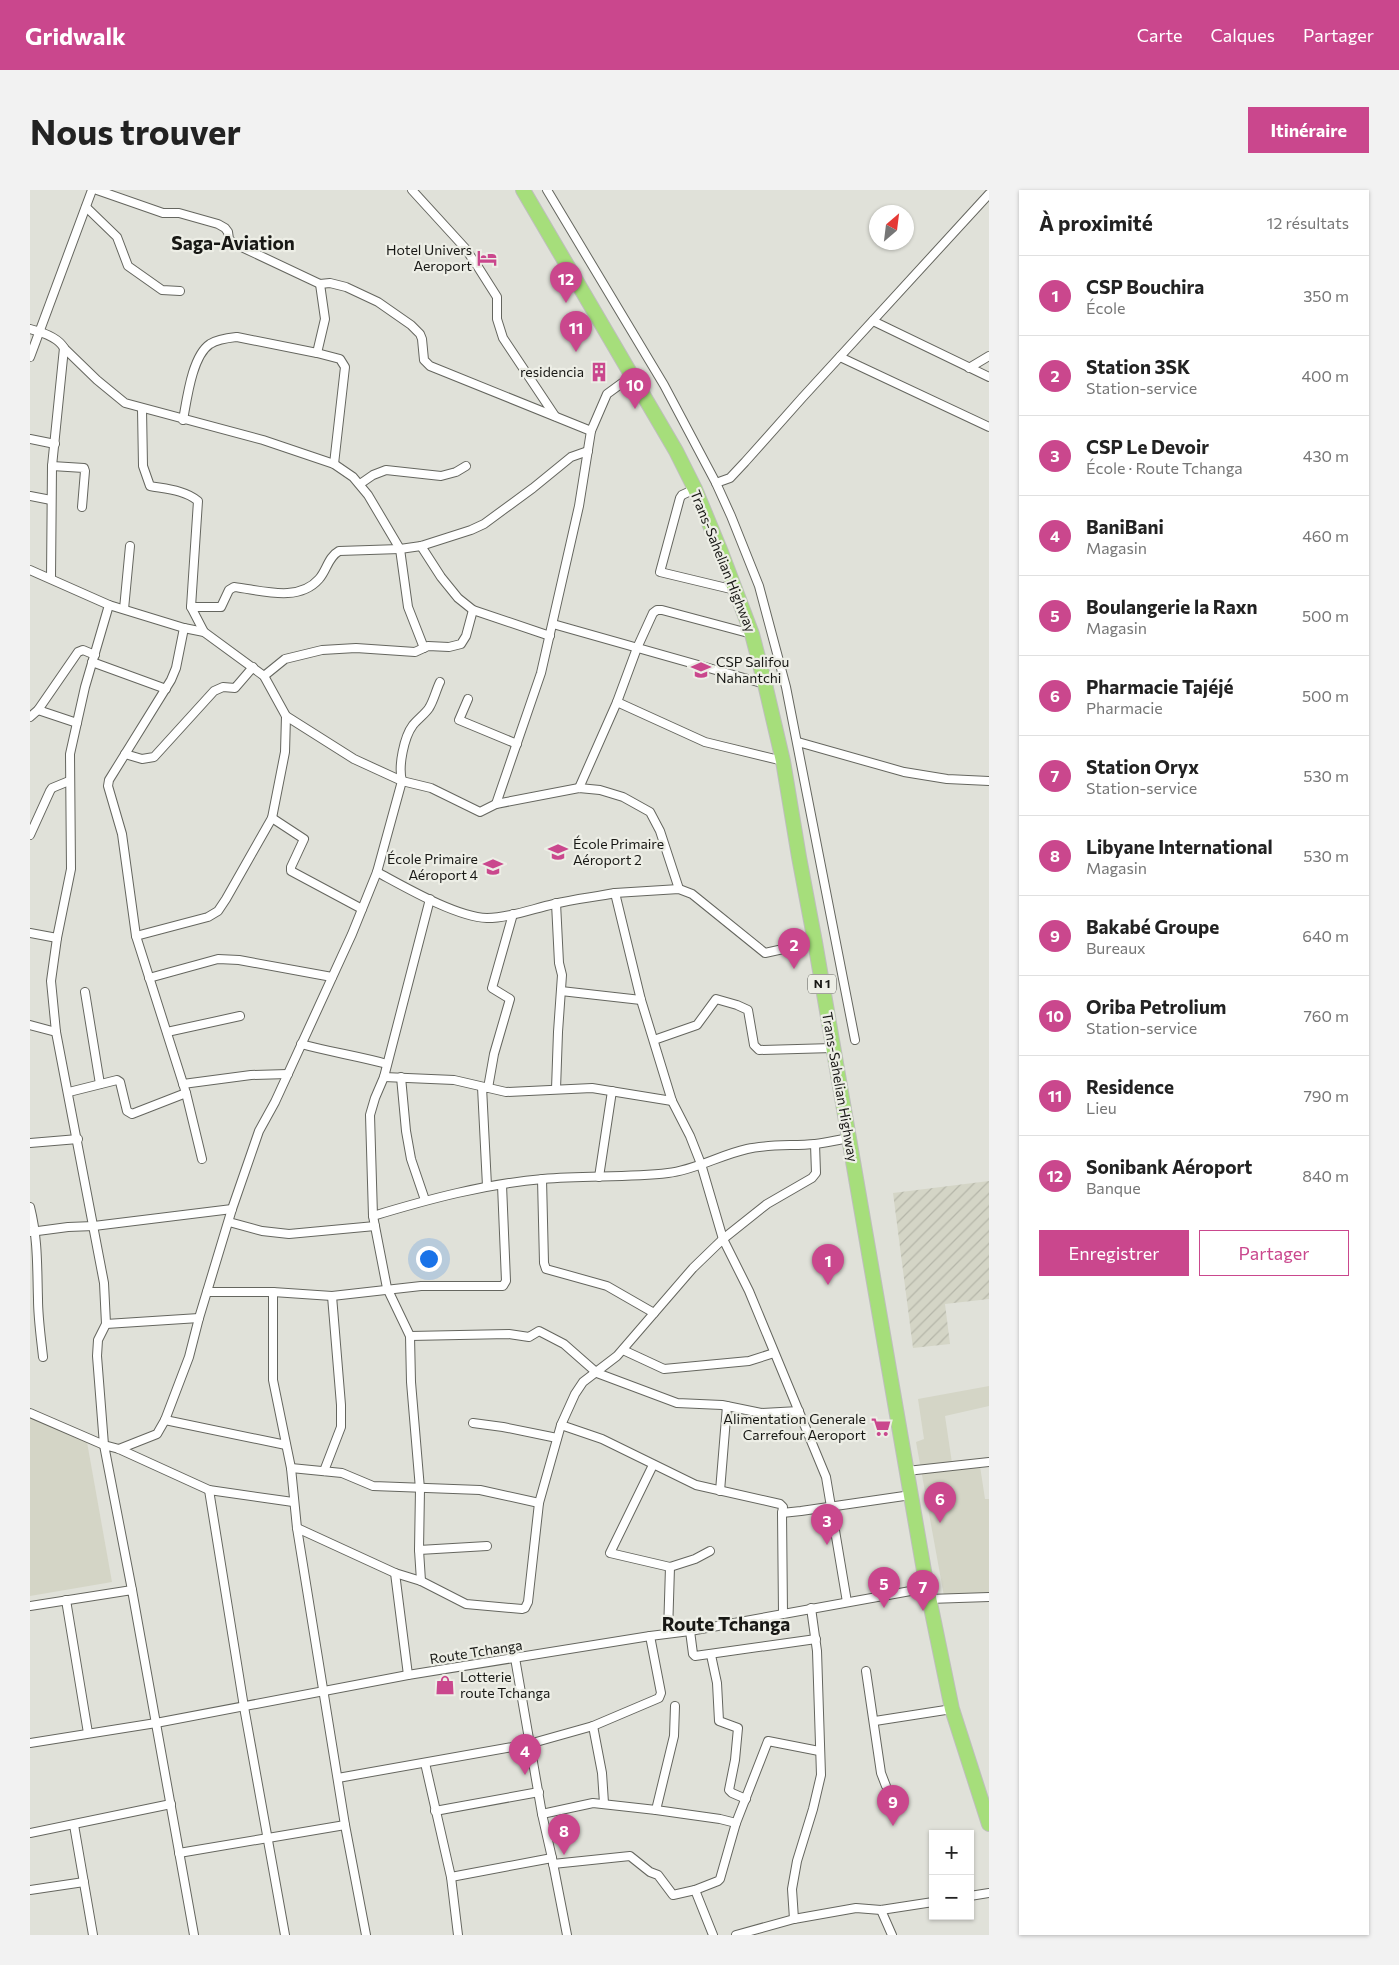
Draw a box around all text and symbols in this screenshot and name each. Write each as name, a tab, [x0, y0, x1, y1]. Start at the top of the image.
text: Gridwalk	[25, 21, 126, 50]
text: Carte	[1137, 24, 1182, 46]
text: Calques	[1210, 24, 1275, 46]
text: Partager	[1303, 24, 1374, 46]
button: Itinéraire	[1248, 107, 1369, 153]
text: Nous trouver	[30, 109, 241, 152]
north arrow	[869, 205, 914, 250]
text: À proximité	[1039, 210, 1153, 235]
text: 12 résultats	[1267, 213, 1349, 232]
district label: Saga-Aviation	[171, 231, 295, 254]
place label: Hotel Univers Aeroport	[386, 241, 472, 274]
hotel icon: Hotel Univers Aeroport	[476, 247, 498, 269]
pin: 12	[550, 262, 582, 303]
text: CSP Bouchira	[1086, 275, 1204, 298]
text: 1	[1051, 286, 1059, 305]
text: 350 m	[1303, 286, 1349, 305]
text: École	[1086, 298, 1125, 317]
pin: 11	[560, 311, 592, 352]
text: Station 3SK	[1086, 355, 1190, 378]
building icon: residencia	[588, 361, 610, 383]
place label: residencia	[520, 363, 584, 380]
text: 2	[1050, 366, 1060, 385]
text: 400 m	[1301, 366, 1349, 385]
pin: 10	[619, 368, 651, 409]
text: Station-service	[1086, 378, 1197, 397]
text: CSP Le Devoir	[1086, 435, 1209, 458]
text: 3	[1050, 446, 1060, 465]
text: 430 m	[1303, 446, 1349, 465]
text: École · Route Tchanga	[1086, 458, 1243, 477]
street label: Trans-Sahelian Highway	[687, 487, 760, 634]
text: BaniBani	[1086, 515, 1164, 538]
text: 4	[1050, 526, 1060, 545]
text: 460 m	[1302, 526, 1349, 545]
text: Magasin	[1086, 538, 1147, 557]
text: Boulangerie la Raxn	[1086, 595, 1258, 618]
text: 5	[1050, 606, 1060, 625]
text: 500 m	[1302, 606, 1349, 625]
text: Magasin	[1086, 618, 1147, 637]
place label: CSP Salifou Nahantchi	[716, 653, 789, 686]
school or university icon: CSP Salifou Nahantchi	[690, 659, 712, 681]
text: Pharmacie Tajéjé	[1086, 675, 1233, 698]
text: 6	[1050, 686, 1060, 705]
text: 500 m	[1302, 686, 1349, 705]
text: Pharmacie	[1086, 698, 1163, 717]
text: Station Oryx	[1086, 755, 1199, 778]
text: 7	[1051, 766, 1059, 785]
text: 530 m	[1303, 766, 1349, 785]
text: Station-service	[1086, 778, 1197, 797]
place label: École Primaire Aéroport 2	[573, 835, 664, 868]
text: Libyane International	[1086, 835, 1273, 858]
school or university icon: École Primaire Aéroport 2	[547, 841, 569, 863]
text: 8	[1050, 846, 1060, 865]
text: 530 m	[1303, 846, 1349, 865]
place label: École Primaire Aéroport 4	[387, 850, 479, 883]
school or university icon: École Primaire Aéroport 4	[482, 856, 504, 878]
text: Magasin	[1086, 858, 1147, 877]
text: Bakabé Groupe	[1086, 915, 1219, 938]
text: 9	[1050, 926, 1060, 945]
text: 640 m	[1302, 926, 1349, 945]
pin: 2	[778, 928, 810, 969]
text: Bureaux	[1086, 938, 1146, 957]
road number: N 1	[808, 974, 836, 994]
text: Oriba Petrolium	[1086, 995, 1226, 1018]
text: 10	[1046, 1006, 1064, 1025]
text: 760 m	[1303, 1006, 1349, 1025]
street label: Trans-Sahelian Highway	[819, 1011, 862, 1163]
text: Station-service	[1086, 1018, 1197, 1037]
text: Residence	[1086, 1075, 1174, 1098]
text: 11	[1048, 1086, 1062, 1105]
text: 790 m	[1303, 1086, 1349, 1105]
text: Lieu	[1086, 1098, 1117, 1117]
text: Sonibank Aéroport	[1086, 1155, 1252, 1178]
text: 12	[1047, 1166, 1063, 1185]
text: 840 m	[1302, 1166, 1349, 1185]
text: Banque	[1086, 1178, 1141, 1197]
button: Enregistrer	[1039, 1230, 1189, 1276]
button: Partager	[1199, 1230, 1349, 1276]
pin: 1	[812, 1244, 844, 1285]
your location	[416, 1246, 442, 1272]
place label: Alimentation Generale Carrefour Aeroport	[723, 1410, 866, 1443]
supermarket icon: Alimentation Generale Carrefour Aeroport	[870, 1416, 892, 1438]
pin: 6	[924, 1482, 956, 1523]
pin: 3	[811, 1504, 843, 1545]
pin: 5	[868, 1567, 900, 1608]
pin: 7	[907, 1570, 939, 1611]
district label: Route Tchanga	[662, 1612, 790, 1635]
street label: Route Tchanga	[428, 1636, 524, 1667]
place label: Lotterie route Tchanga	[460, 1668, 550, 1701]
shop icon: Lotterie route Tchanga	[434, 1674, 456, 1696]
pin: 4	[509, 1734, 541, 1775]
pin: 9	[877, 1785, 909, 1826]
pin: 8	[548, 1814, 580, 1855]
map controls	[929, 1830, 974, 1920]
button: +	[929, 1830, 974, 1875]
button: −	[929, 1875, 974, 1920]

